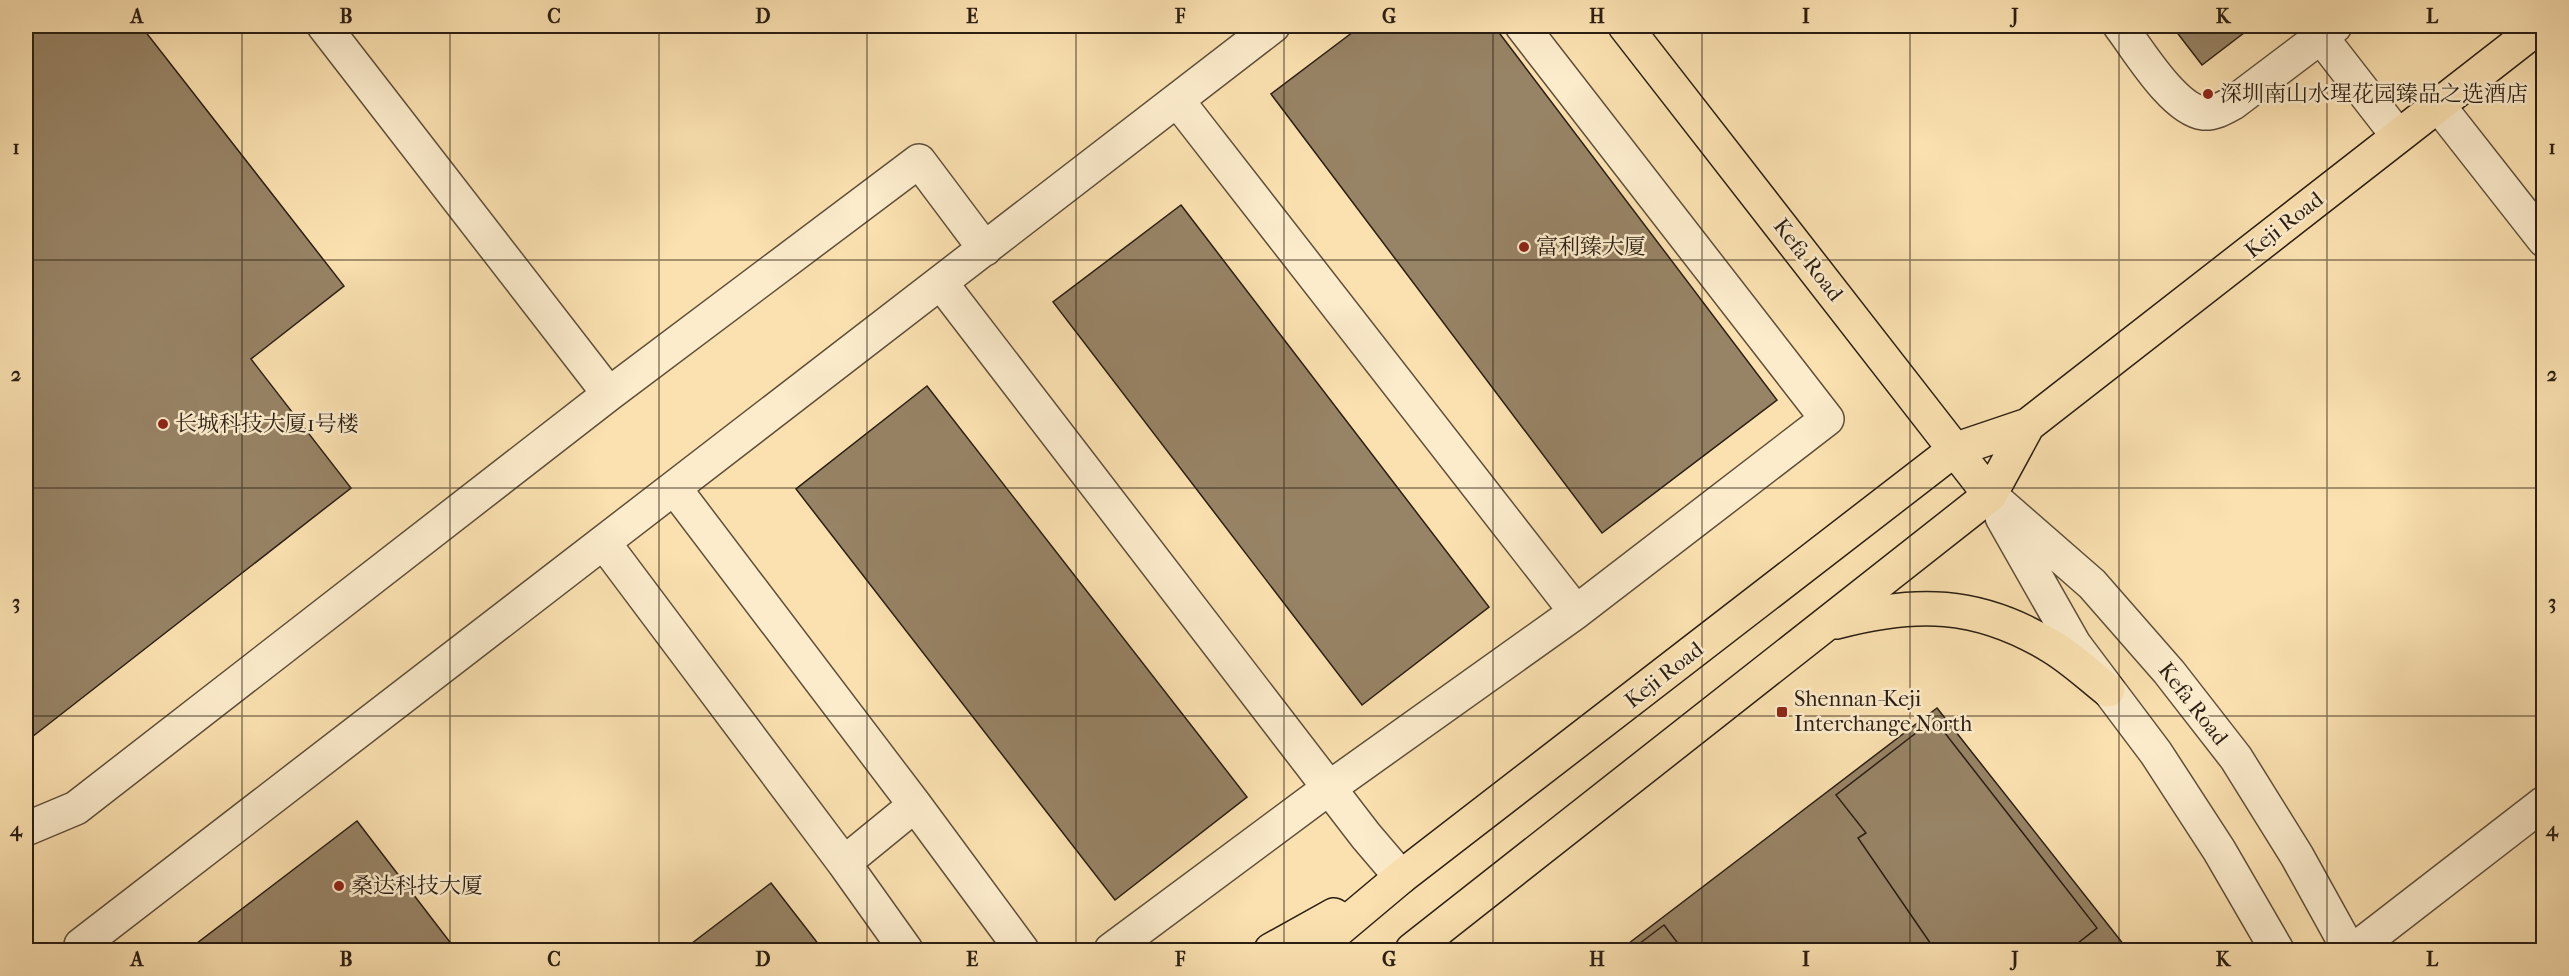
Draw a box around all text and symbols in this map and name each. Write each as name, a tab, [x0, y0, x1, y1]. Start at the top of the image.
text: A	[129, 5, 145, 28]
text: B	[339, 5, 353, 28]
text: C	[547, 5, 561, 28]
text: D	[755, 5, 771, 28]
text: E	[966, 5, 978, 28]
text: F	[1174, 5, 1186, 28]
text: G	[1382, 5, 1396, 28]
text: H	[1589, 5, 1605, 28]
text: I	[1802, 5, 1810, 28]
text: J	[2009, 5, 2019, 28]
text: K	[2216, 5, 2232, 28]
text: L	[2426, 5, 2439, 28]
place label: 深圳南山水瑆花园臻品之选酒店	[2220, 81, 2528, 107]
marker: 深圳南山水瑆花园臻品之选酒店	[2201, 87, 2215, 101]
text: 1	[12, 136, 20, 159]
text: 1	[2548, 136, 2556, 159]
street label: Keji Road	[2240, 186, 2329, 264]
street label: Kefa Road	[1768, 214, 1849, 307]
place label: 富利臻大厦	[1536, 234, 1646, 260]
marker: 富利臻大厦	[1517, 240, 1531, 254]
text: 2	[11, 363, 21, 386]
text: 2	[2547, 363, 2557, 386]
place label: 长城科技大厦1号楼	[175, 411, 359, 437]
marker: 长城科技大厦1号楼	[156, 417, 170, 431]
text: 3	[12, 591, 20, 614]
text: 3	[2548, 591, 2556, 614]
street label: Keji Road	[1620, 636, 1709, 714]
street label: Kefa Road	[2153, 658, 2234, 751]
place label: Shennan-Keji Interchange North	[1794, 686, 1973, 737]
marker: Shennan-Keji Interchange North	[1775, 705, 1789, 719]
text: 4	[9, 818, 23, 842]
text: 4	[2545, 818, 2559, 842]
place label: 桑达科技大厦	[351, 873, 483, 899]
marker: 桑达科技大厦	[332, 879, 346, 893]
text: A	[129, 948, 145, 971]
text: B	[339, 948, 353, 971]
text: C	[547, 948, 561, 971]
text: D	[755, 948, 771, 971]
text: E	[966, 948, 978, 971]
text: F	[1174, 948, 1186, 971]
text: G	[1382, 948, 1396, 971]
text: H	[1589, 948, 1605, 971]
text: I	[1802, 948, 1810, 971]
text: J	[2009, 948, 2019, 971]
text: K	[2216, 948, 2232, 971]
text: L	[2426, 948, 2439, 971]

